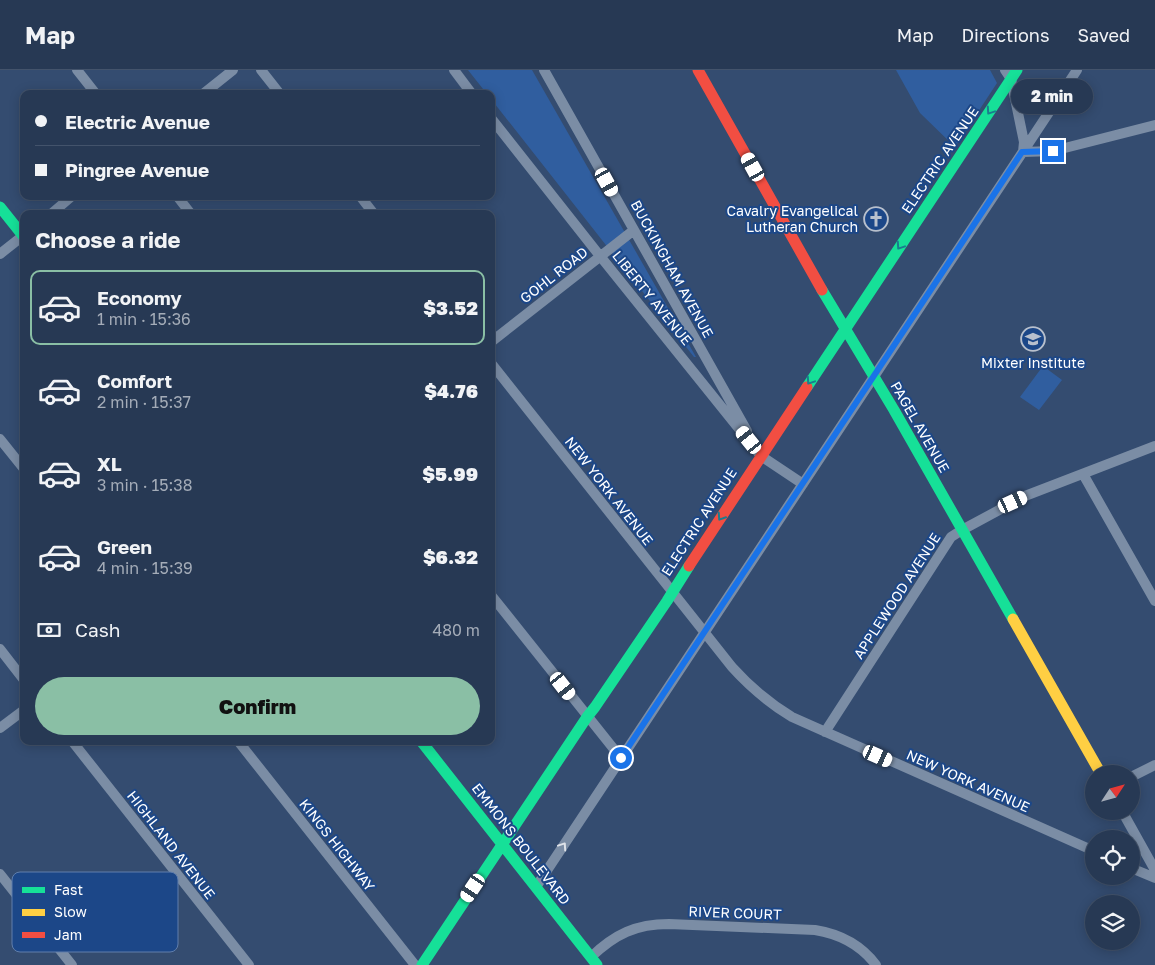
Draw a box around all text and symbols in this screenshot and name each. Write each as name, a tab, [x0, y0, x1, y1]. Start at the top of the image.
text: Map	[25, 20, 75, 49]
text: Map	[897, 24, 933, 46]
text: Directions	[961, 24, 1049, 46]
text: Saved	[1077, 24, 1130, 46]
callout: 2 min	[1012, 78, 1094, 114]
text: 2 min	[1031, 86, 1073, 106]
street label: ELECTRIC AVENUE	[898, 103, 982, 216]
one-way arrow	[987, 105, 996, 114]
text: Electric Avenue	[65, 110, 210, 133]
route end	[1042, 140, 1064, 162]
car	[739, 150, 766, 184]
text: Pingree Avenue	[65, 158, 209, 181]
car	[593, 165, 620, 199]
street label: BUCKINGHAM AVENUE	[628, 197, 717, 341]
place label: Cavalry Evangelical Lutheran Church	[726, 202, 858, 235]
church icon: Cavalry Evangelical Lutheran Church	[863, 206, 889, 232]
text: Choose a ride	[35, 226, 181, 253]
one-way arrow	[897, 240, 906, 250]
street label: GOHL ROAD	[516, 243, 591, 306]
street label: LIBERTY AVENUE	[609, 247, 696, 348]
icon: car	[37, 285, 82, 330]
text: Economy	[97, 286, 182, 309]
text: $3.52	[423, 296, 478, 319]
text: 1 min · 15:36	[97, 309, 191, 329]
school or university icon: Mixter Institute	[1020, 326, 1046, 352]
place label: Mixter Institute	[981, 354, 1085, 371]
icon: car	[37, 368, 82, 413]
text: Comfort	[97, 369, 172, 392]
one-way arrow	[807, 376, 817, 385]
street label: PAGEL AVENUE	[887, 378, 953, 475]
text: $4.76	[424, 379, 478, 402]
text: 2 min · 15:37	[97, 392, 191, 412]
car	[733, 424, 764, 456]
street label: NEW YORK AVENUE	[562, 433, 657, 548]
icon: car	[37, 451, 82, 496]
text: XL	[97, 452, 122, 475]
text: $5.99	[422, 462, 478, 485]
street label: ELECTRIC AVENUE	[657, 465, 740, 579]
text: 3 min · 15:38	[97, 475, 192, 495]
car	[996, 489, 1029, 515]
one-way arrow	[718, 511, 727, 521]
street label: APPLEWOOD AVENUE	[849, 529, 944, 662]
icon: car	[37, 534, 82, 579]
text: Green	[97, 535, 152, 558]
text: $6.32	[423, 545, 478, 568]
text: 4 min · 15:39	[97, 558, 193, 578]
icon: cash	[35, 616, 63, 644]
text: Cash	[75, 618, 120, 641]
text: 480 m	[432, 620, 480, 640]
car	[547, 670, 578, 702]
button: Confirm	[35, 677, 480, 735]
car	[861, 743, 894, 769]
street label: NEW YORK AVENUE	[904, 746, 1032, 815]
route start	[610, 747, 632, 769]
north arrow	[1085, 765, 1140, 820]
map controls	[1085, 765, 1140, 950]
street label: EMMONS BOULEVARD	[469, 780, 574, 908]
street label: HIGHLAND AVENUE	[124, 787, 219, 902]
street label: KINGS HIGHWAY	[296, 795, 379, 894]
button: locate	[1085, 830, 1140, 885]
one-way arrow	[556, 842, 566, 851]
car	[458, 871, 487, 905]
legend	[12, 872, 178, 952]
text: Fast	[54, 881, 83, 898]
button: layers	[1085, 895, 1140, 950]
street label: RIVER COURT	[688, 902, 782, 923]
text: Slow	[54, 903, 87, 920]
text: Jam	[54, 926, 82, 943]

